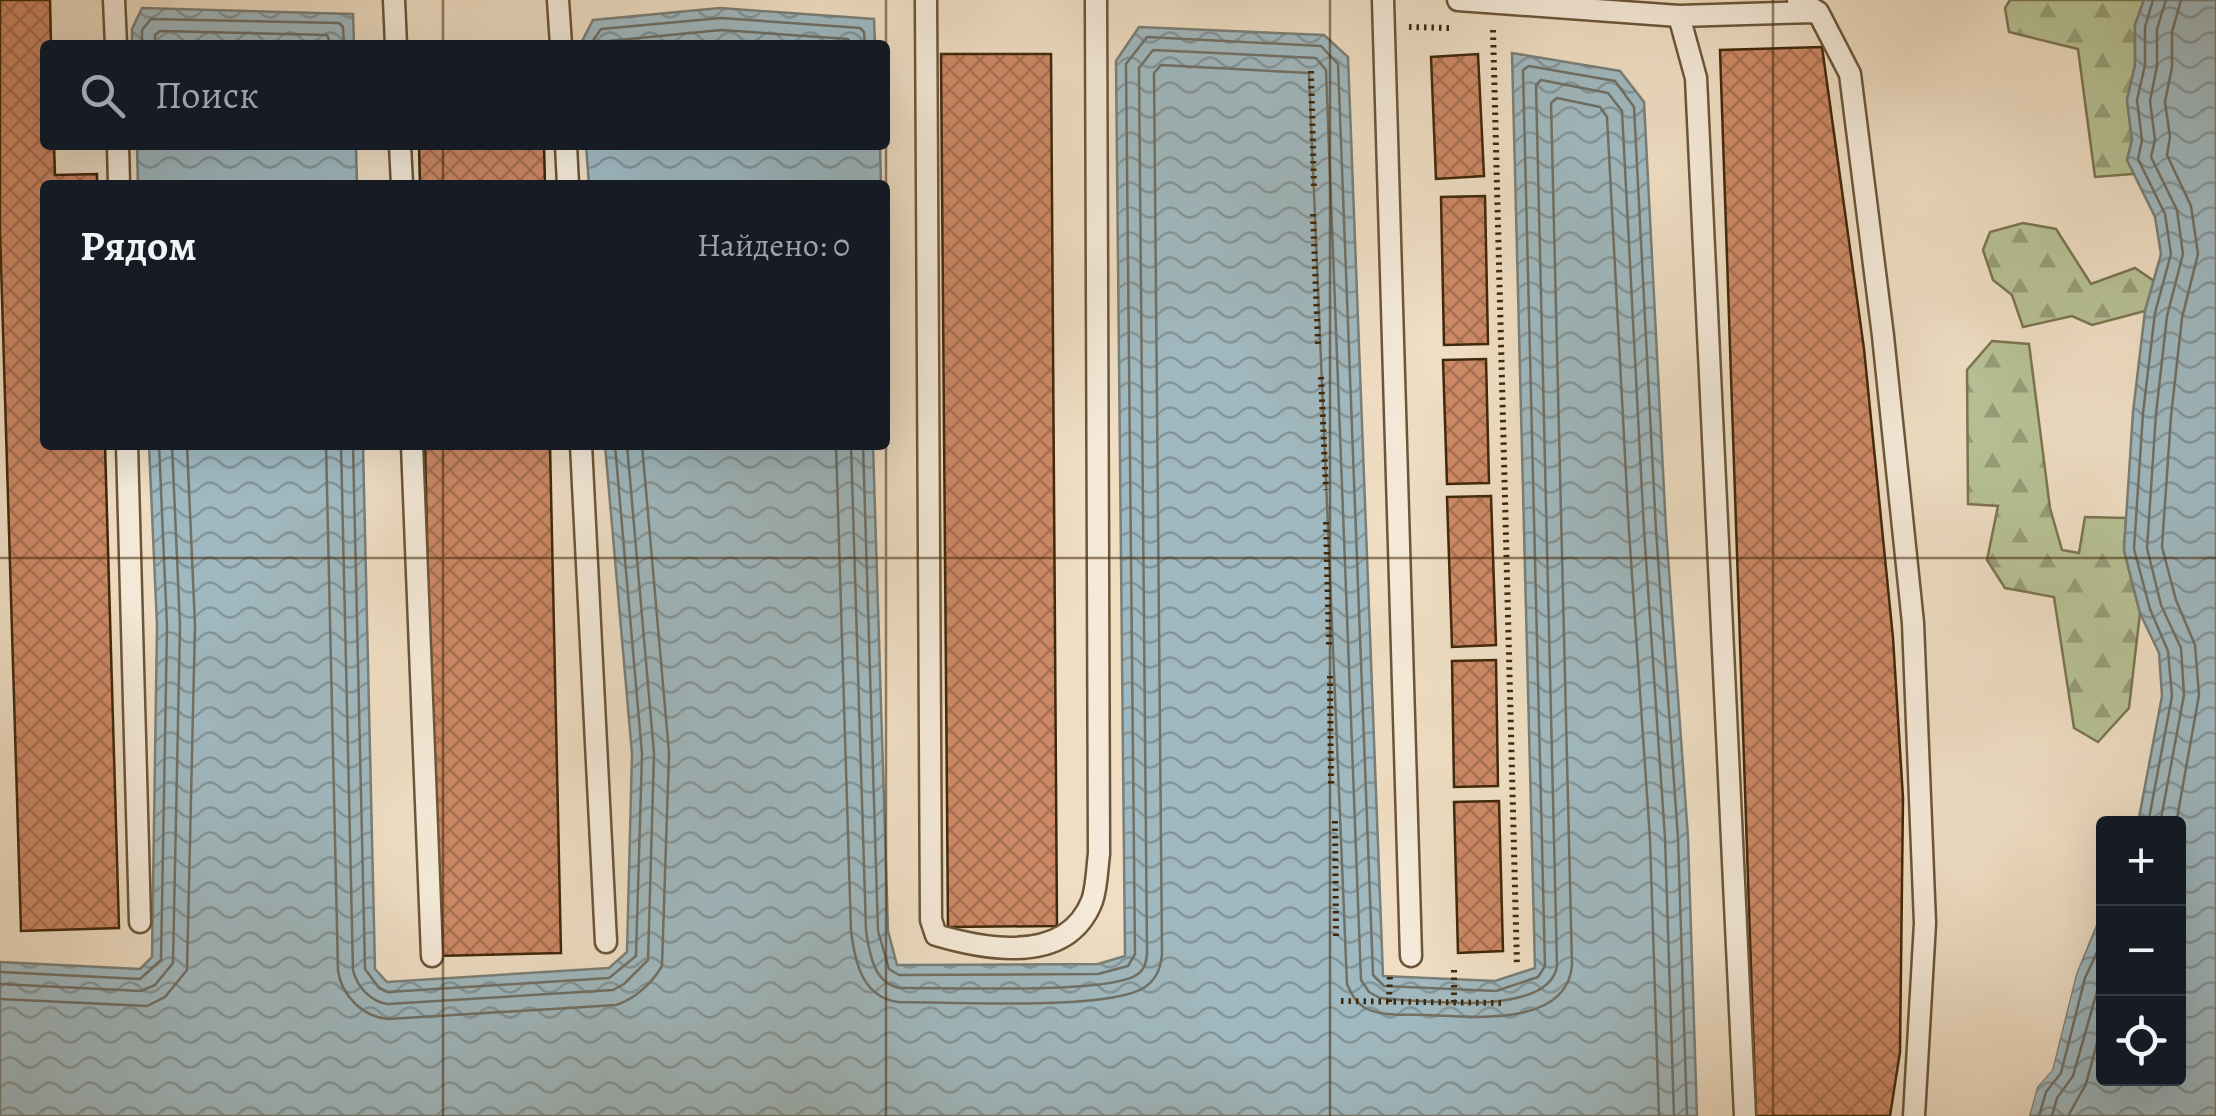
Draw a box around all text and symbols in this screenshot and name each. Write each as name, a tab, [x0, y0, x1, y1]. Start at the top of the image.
search box	[40, 40, 890, 150]
icon: search	[75, 68, 130, 123]
text: Поиск	[155, 69, 259, 121]
text: Рядом	[80, 217, 197, 274]
text: Найдено: 0	[697, 223, 850, 267]
map controls	[2096, 816, 2186, 1086]
button: +	[2096, 816, 2186, 906]
button: −	[2096, 906, 2186, 996]
button: locate	[2096, 996, 2186, 1086]

